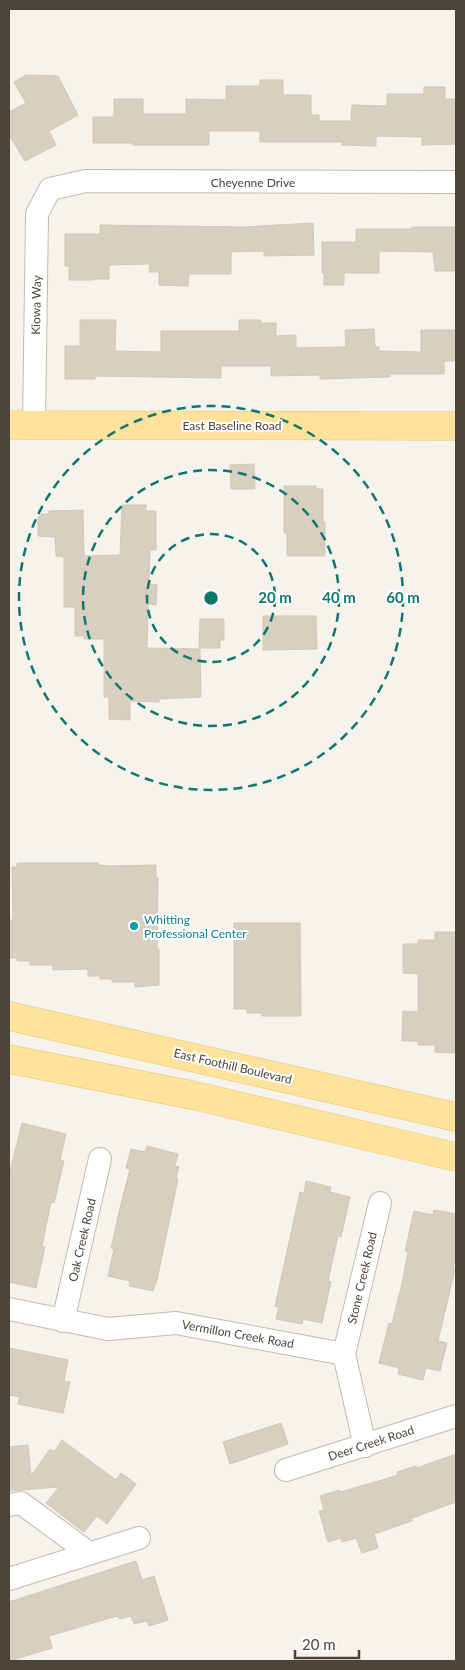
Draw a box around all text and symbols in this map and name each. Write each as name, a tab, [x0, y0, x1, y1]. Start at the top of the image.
street label: Cheyenne Drive	[211, 175, 295, 190]
street label: Kiowa Way	[28, 274, 44, 335]
street label: East Baseline Road	[183, 418, 281, 433]
text: 20 m	[258, 588, 292, 606]
text: 40 m	[322, 588, 356, 606]
text: 60 m	[386, 588, 420, 606]
centre of rings	[202, 589, 220, 607]
place label: Whitting Professional Center	[144, 912, 247, 941]
marker: Whitting Professional Center	[128, 920, 140, 932]
street label: East Foothill Boulevard	[172, 1045, 294, 1087]
street label: Oak Creek Road	[65, 1197, 99, 1283]
street label: Stone Creek Road	[344, 1231, 380, 1325]
street label: Vermillon Creek Road	[181, 1317, 295, 1351]
street label: Deer Creek Road	[326, 1422, 416, 1464]
scale bar	[295, 1628, 359, 1660]
text: 20 m	[302, 1635, 336, 1653]

